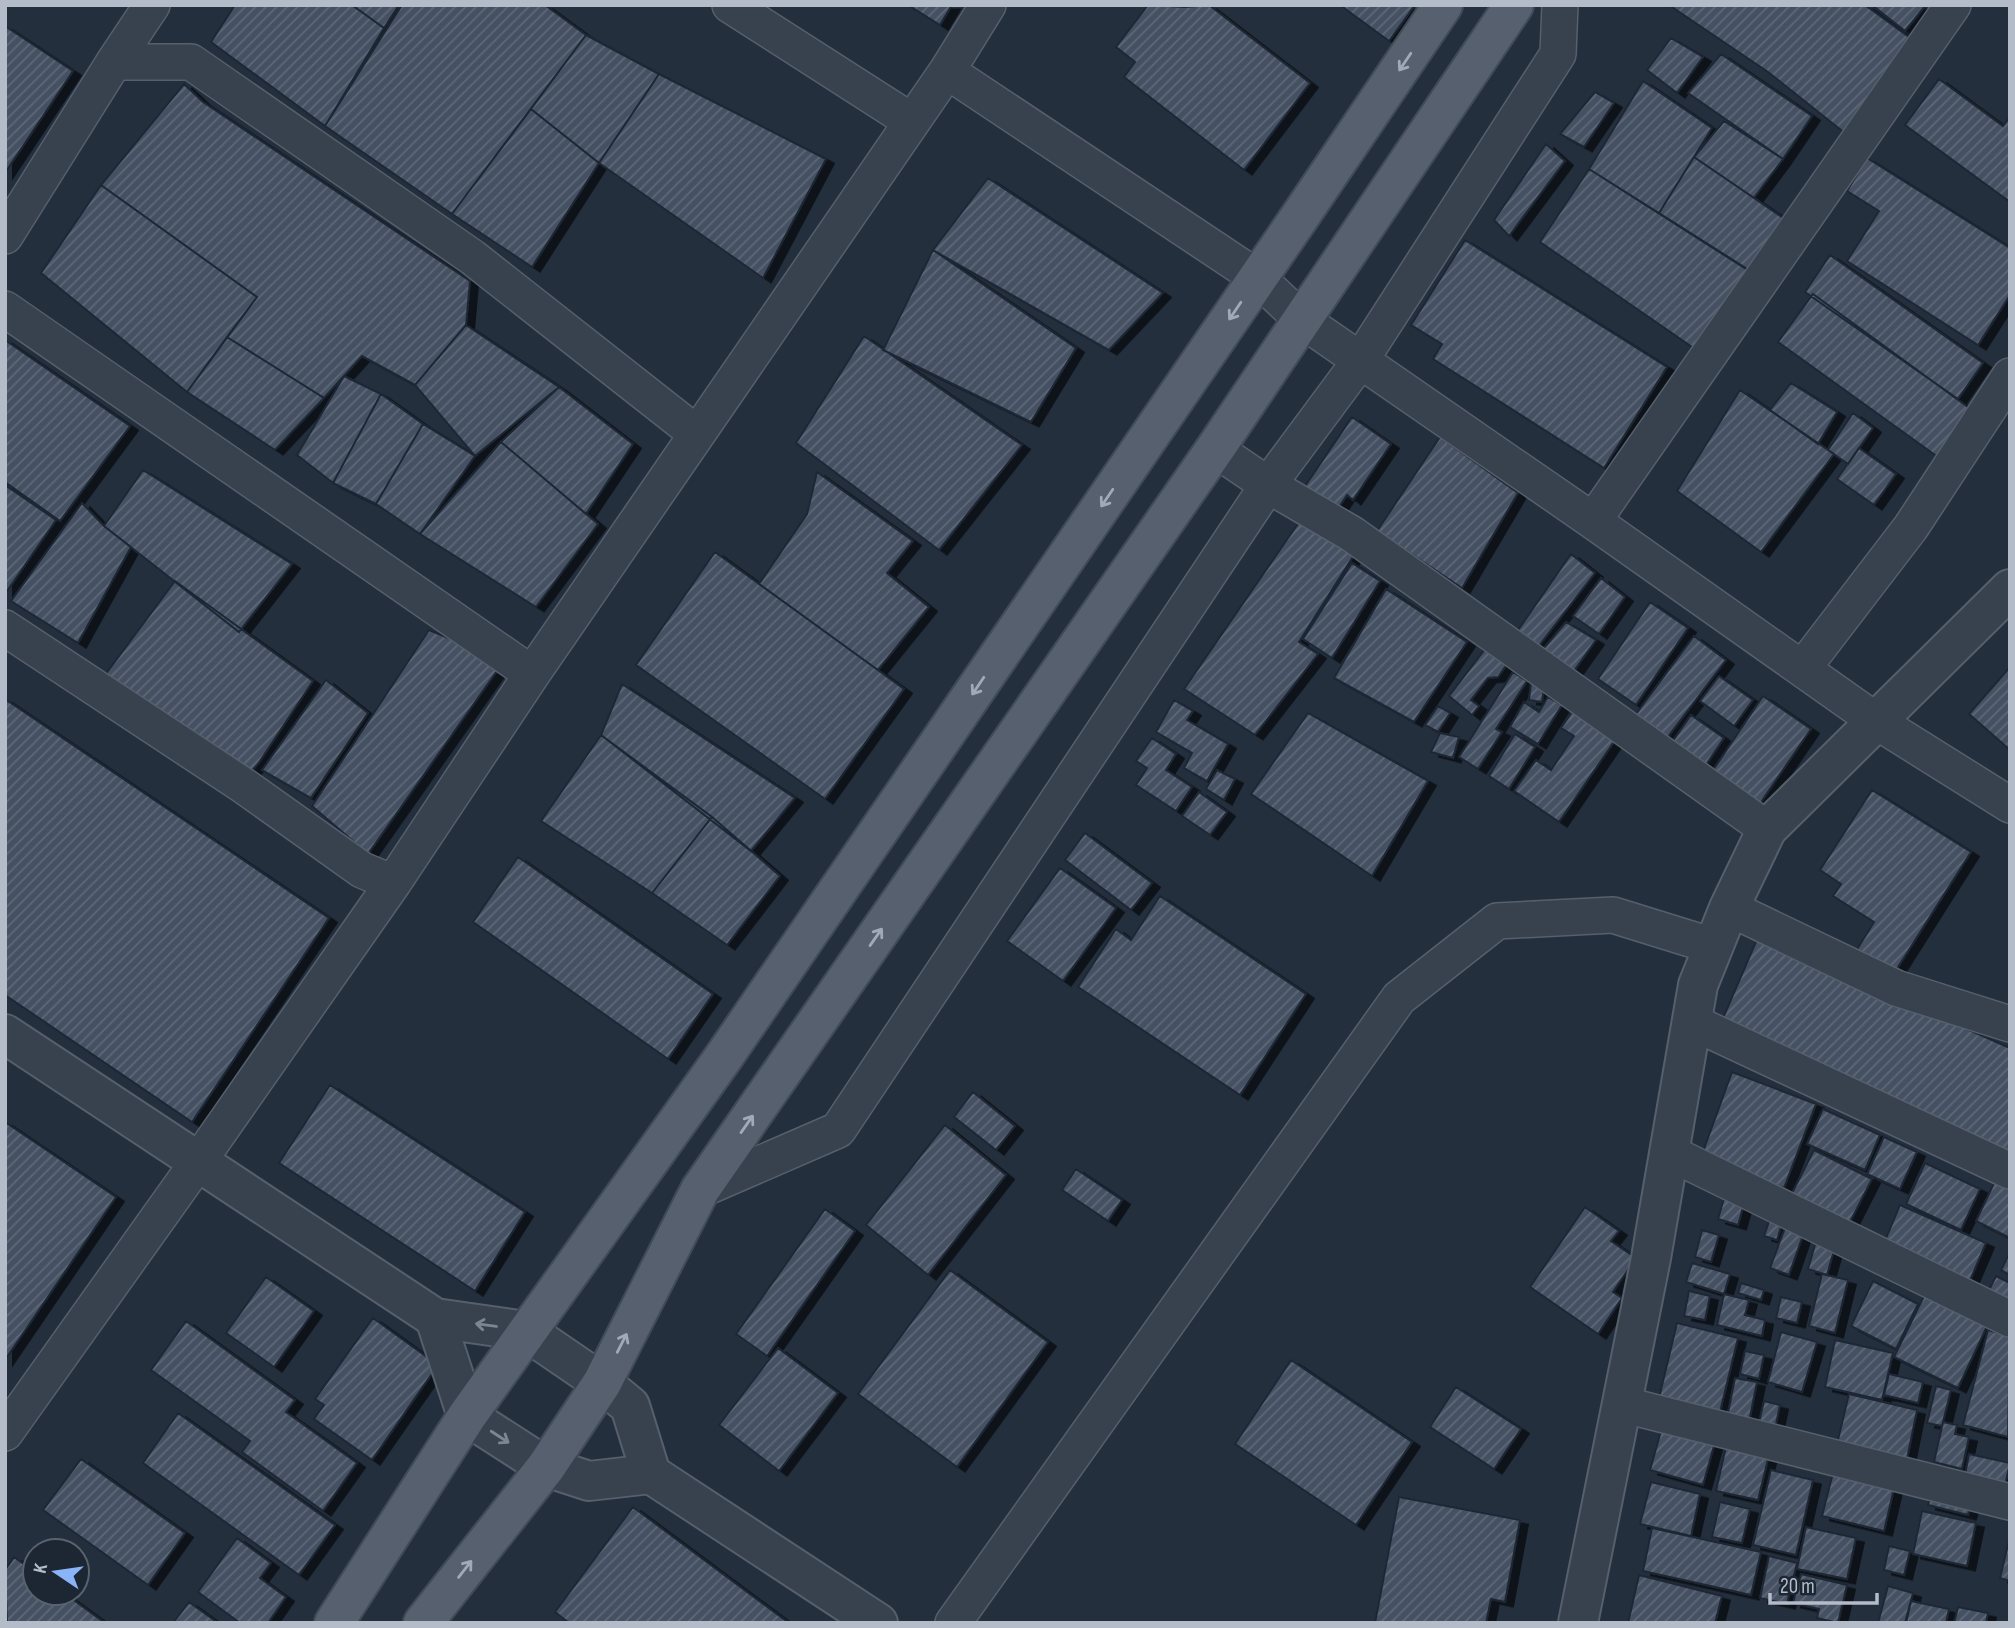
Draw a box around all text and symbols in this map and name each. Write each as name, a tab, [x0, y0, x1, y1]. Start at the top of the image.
one-way arrow	[1398, 52, 1412, 71]
one-way arrow	[1228, 301, 1243, 320]
one-way arrow	[1100, 488, 1114, 507]
one-way arrow	[971, 676, 985, 695]
one-way arrow	[869, 928, 883, 947]
one-way arrow	[740, 1115, 754, 1134]
one-way arrow	[475, 1319, 498, 1332]
one-way arrow	[616, 1333, 630, 1353]
one-way arrow	[490, 1430, 509, 1444]
north arrow	[21, 1537, 91, 1607]
text: K	[29, 1561, 53, 1576]
one-way arrow	[458, 1561, 473, 1579]
scale bar	[1770, 1562, 1877, 1606]
text: 20 m	[1780, 1574, 1815, 1599]

